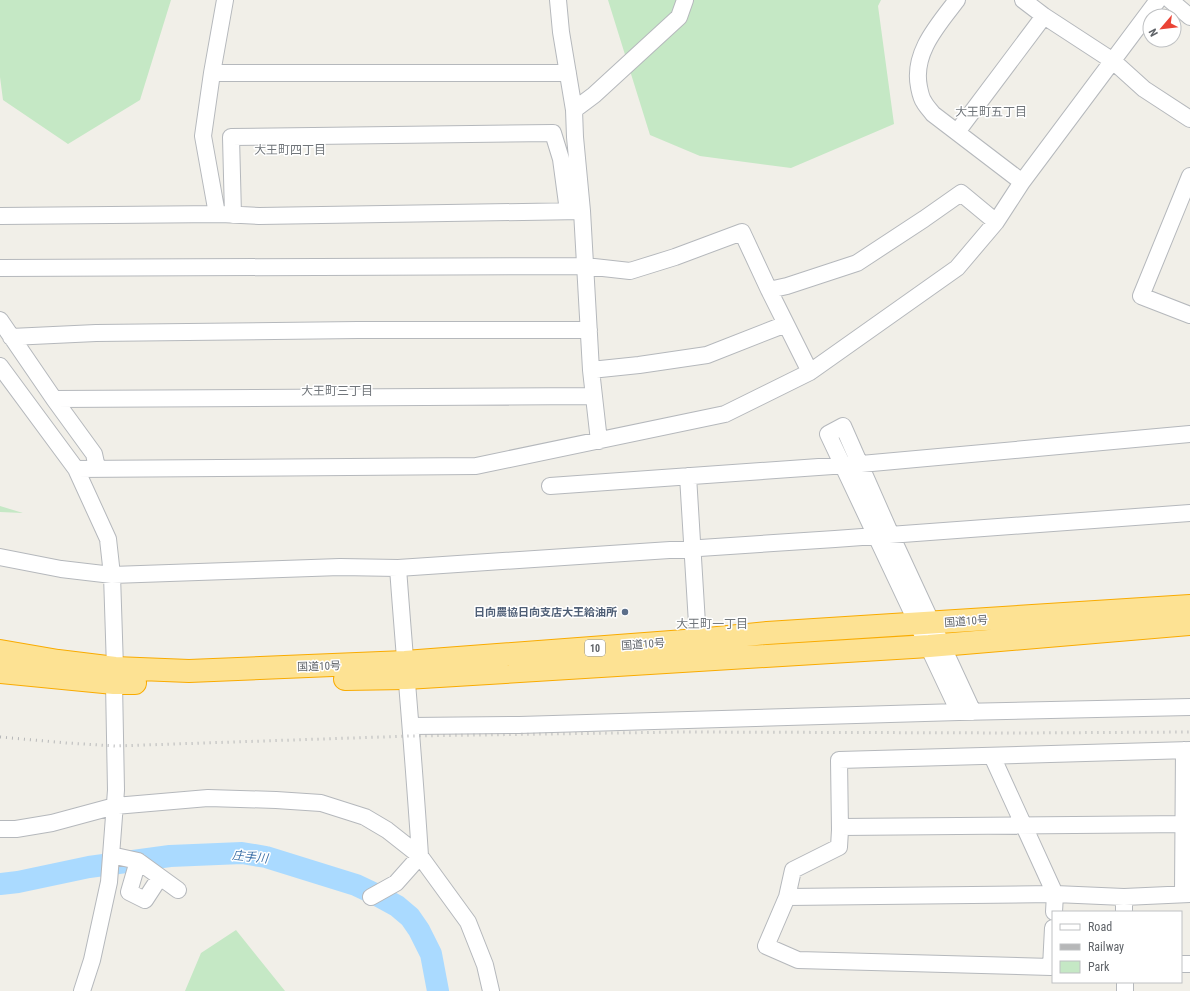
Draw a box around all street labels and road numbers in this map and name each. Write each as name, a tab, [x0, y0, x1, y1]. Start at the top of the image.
street label: 国道10号	[944, 613, 988, 630]
street label: 国道10号	[621, 636, 665, 653]
road number: 10	[585, 640, 605, 656]
street label: 国道10号	[297, 659, 341, 674]

